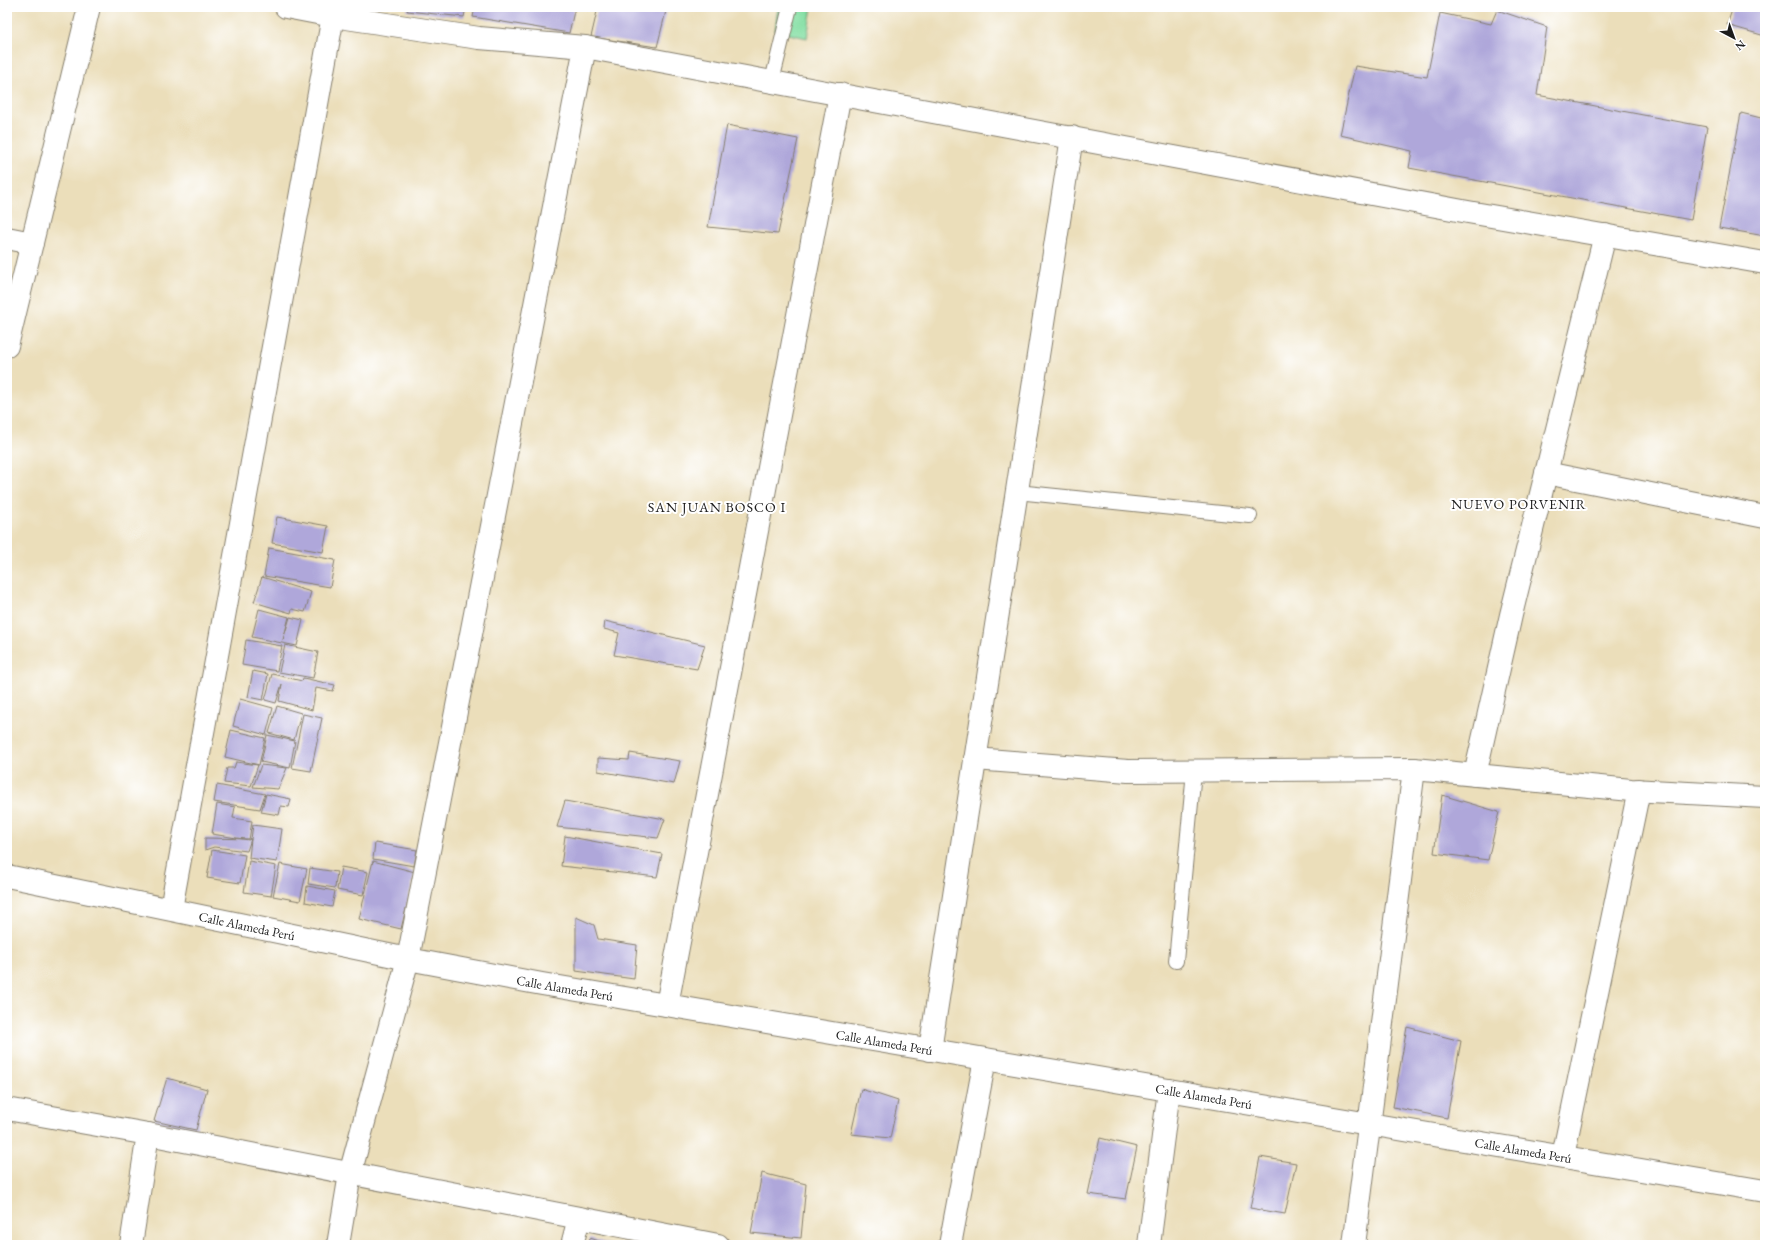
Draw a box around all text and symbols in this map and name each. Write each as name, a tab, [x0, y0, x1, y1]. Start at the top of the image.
north arrow	[1714, 18, 1754, 58]
text: N	[1733, 37, 1749, 54]
district label: NUEVO PORVENIR	[1451, 495, 1587, 513]
district label: SAN JUAN BOSCO I	[648, 498, 786, 516]
street label: Calle Alameda Perú	[197, 907, 297, 944]
street label: Calle Alameda Perú	[515, 971, 615, 1004]
street label: Calle Alameda Perú	[835, 1025, 934, 1059]
street label: Calle Alameda Perú	[1154, 1079, 1254, 1113]
street label: Calle Alameda Perú	[1474, 1134, 1573, 1167]

